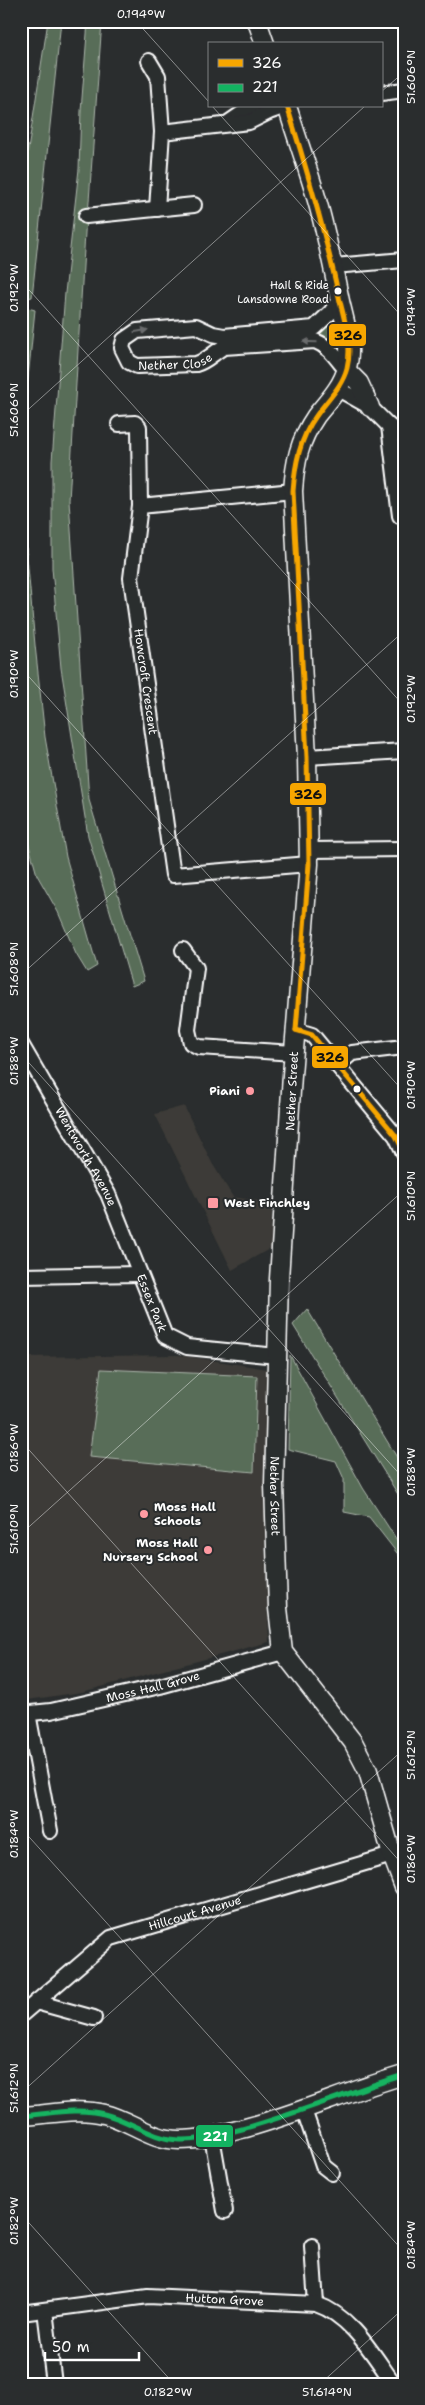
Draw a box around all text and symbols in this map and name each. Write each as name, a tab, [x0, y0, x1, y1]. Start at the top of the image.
text: 0.194°W	[117, 6, 165, 22]
legend	[208, 42, 382, 108]
text: 51.606°N	[403, 50, 419, 104]
text: 326	[252, 53, 282, 73]
text: 221	[252, 77, 278, 97]
text: 0.192°W	[6, 264, 22, 312]
place label: Hail & Ride Lansdowne Road	[237, 278, 329, 307]
marker: Hail & Ride Lansdowne Road	[333, 286, 343, 296]
text: 0.194°W	[403, 288, 419, 336]
line badge: 326	[328, 323, 367, 347]
text: 326	[334, 326, 363, 344]
one-way arrow	[134, 327, 150, 335]
one-way arrow	[301, 338, 317, 346]
street label: Nether Close	[138, 349, 216, 374]
text: 51.606°N	[6, 383, 22, 437]
street label: Howcroft Crescent	[130, 627, 161, 736]
text: 0.190°W	[6, 650, 22, 698]
text: 0.192°W	[403, 675, 419, 723]
line badge: 326	[289, 782, 327, 806]
text: 326	[294, 785, 323, 803]
text: 51.608°N	[6, 942, 22, 996]
text: 0.188°W	[6, 1036, 22, 1086]
line badge: 326	[311, 1045, 349, 1069]
text: 326	[316, 1048, 345, 1066]
street label: Nether Street	[282, 1051, 302, 1131]
text: 0.190°W	[403, 1061, 419, 1109]
place label: Piani	[209, 1083, 240, 1099]
unlabelled marker	[352, 1084, 362, 1094]
marker: Piani	[244, 1085, 256, 1097]
street label: Wentworth Avenue	[51, 1104, 120, 1209]
text: 51.610°N	[403, 1171, 419, 1221]
place label: West Finchley	[224, 1195, 310, 1211]
marker: West Finchley	[206, 1196, 220, 1210]
street label: Essex Park	[133, 1272, 171, 1335]
text: 0.186°W	[6, 1424, 22, 1472]
text: 0.188°W	[403, 1447, 419, 1497]
street label: Nether Street	[266, 1456, 284, 1536]
place label: Moss Hall Schools	[154, 1499, 216, 1529]
text: 51.610°N	[6, 1504, 22, 1554]
marker: Moss Hall Schools	[138, 1508, 150, 1520]
place label: Moss Hall Nursery School	[103, 1535, 198, 1565]
marker: Moss Hall Nursery School	[202, 1544, 214, 1556]
street label: Moss Hall Grove	[105, 1667, 202, 1706]
text: 51.612°N	[403, 1730, 419, 1780]
text: 0.184°W	[6, 1810, 22, 1858]
text: 0.186°W	[403, 1835, 419, 1883]
street label: Hillcourt Avenue	[147, 1892, 243, 1934]
text: 51.612°N	[6, 2063, 22, 2113]
line badge: 221	[195, 2124, 234, 2148]
text: 221	[202, 2127, 228, 2145]
text: 0.182°W	[6, 2197, 22, 2245]
text: 0.184°W	[403, 2221, 419, 2269]
street label: Hutton Grove	[185, 2290, 265, 2310]
scale bar	[45, 2330, 139, 2362]
text: 50 m	[52, 2337, 90, 2357]
text: 0.182°W	[144, 2384, 192, 2400]
text: 51.614°N	[302, 2384, 352, 2400]

